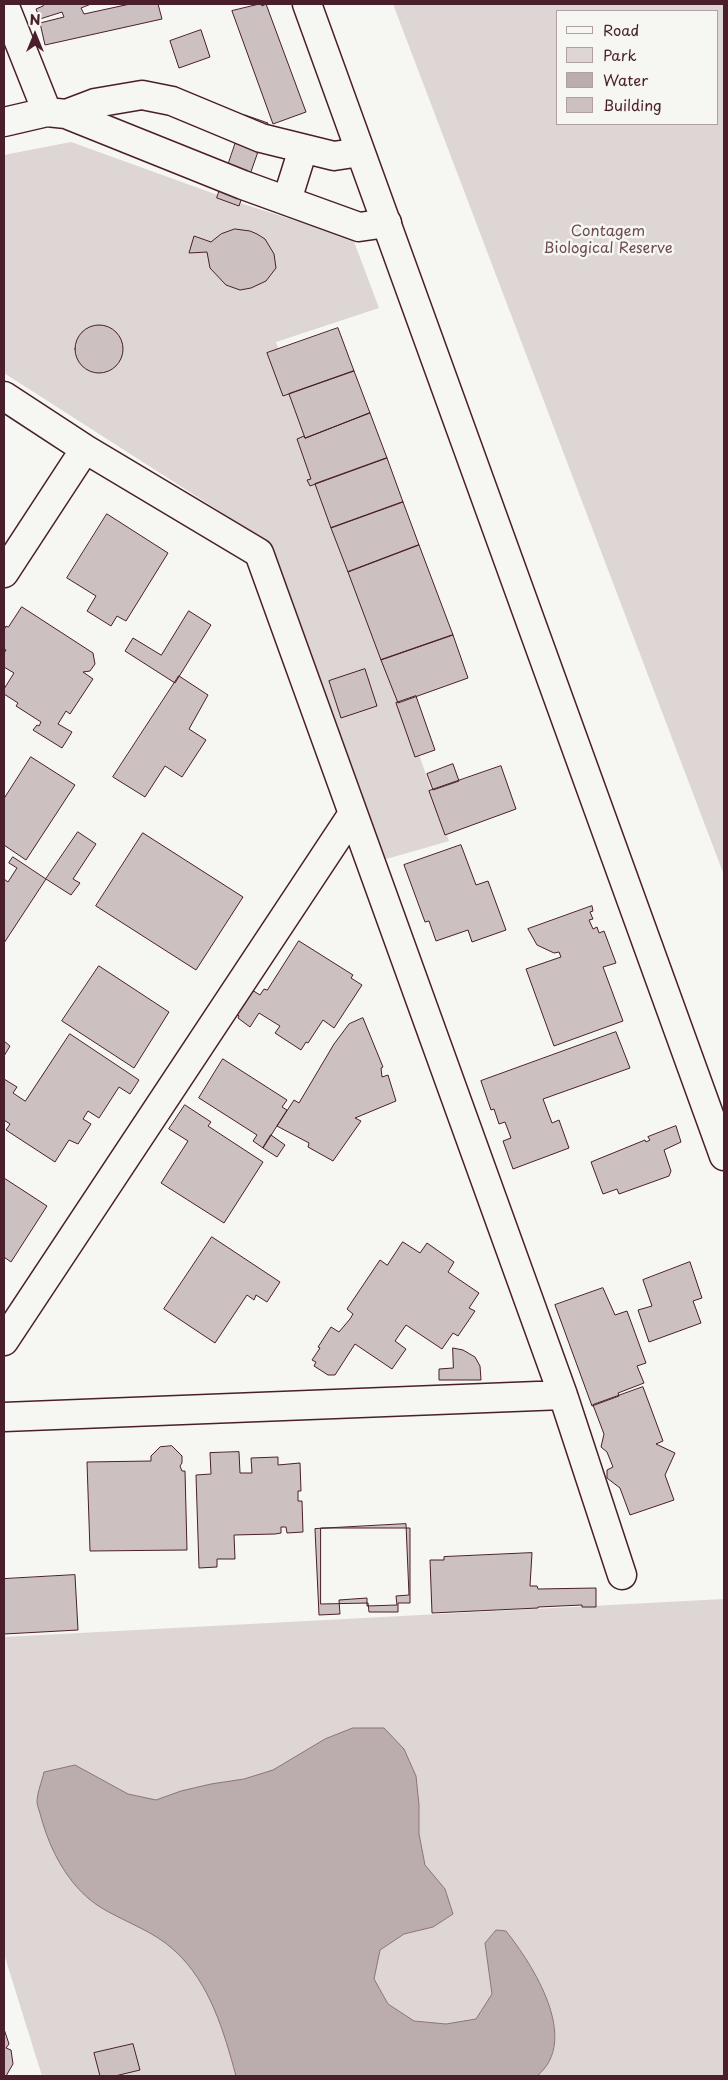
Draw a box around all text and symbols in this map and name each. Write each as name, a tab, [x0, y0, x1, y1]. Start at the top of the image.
text: N	[29, 9, 41, 30]
north arrow	[10, 10, 60, 60]
legend	[556, 10, 718, 125]
text: Road	[603, 18, 639, 41]
text: Park	[603, 43, 637, 66]
text: Water	[603, 68, 648, 91]
text: Building	[603, 93, 662, 116]
park label: Contagem Biological Reserve	[543, 223, 673, 258]

